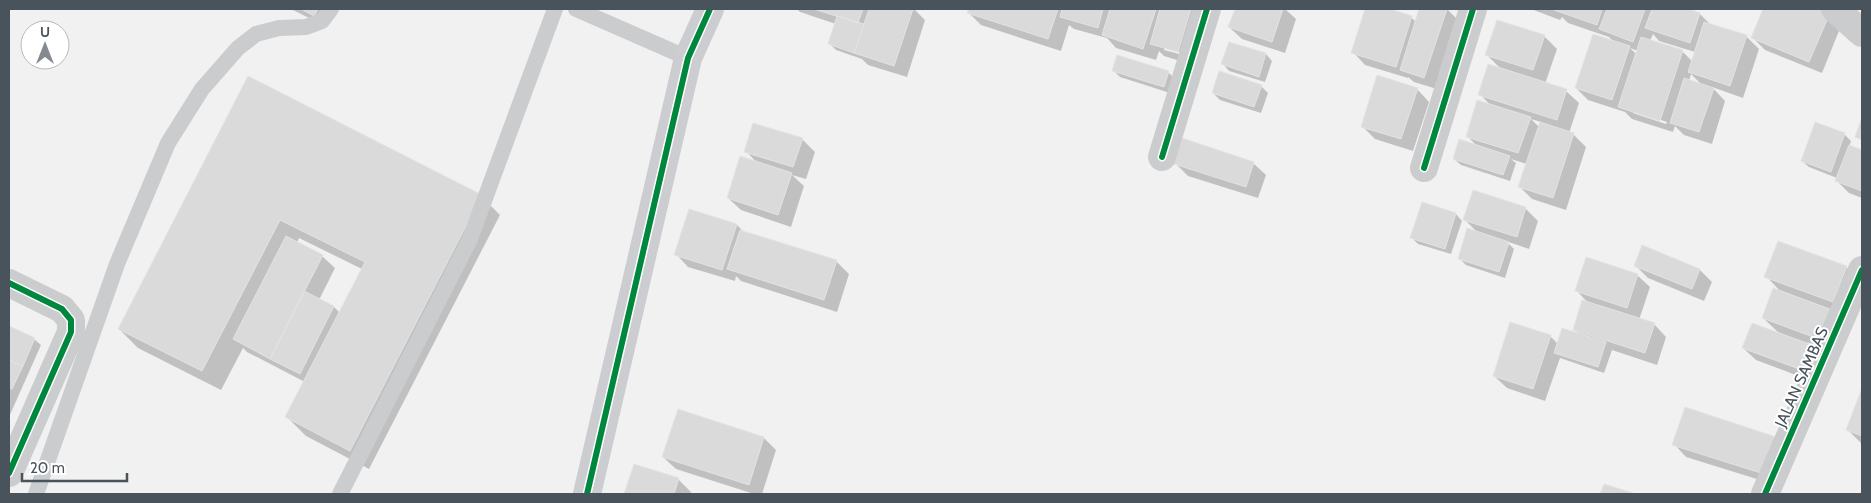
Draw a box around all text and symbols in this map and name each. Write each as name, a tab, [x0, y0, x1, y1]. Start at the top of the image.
north arrow	[20, 20, 70, 70]
text: U	[40, 23, 50, 41]
street label: JALAN SAMBAS	[1770, 324, 1832, 431]
scale bar	[22, 450, 128, 482]
text: 20 m	[30, 459, 65, 477]

